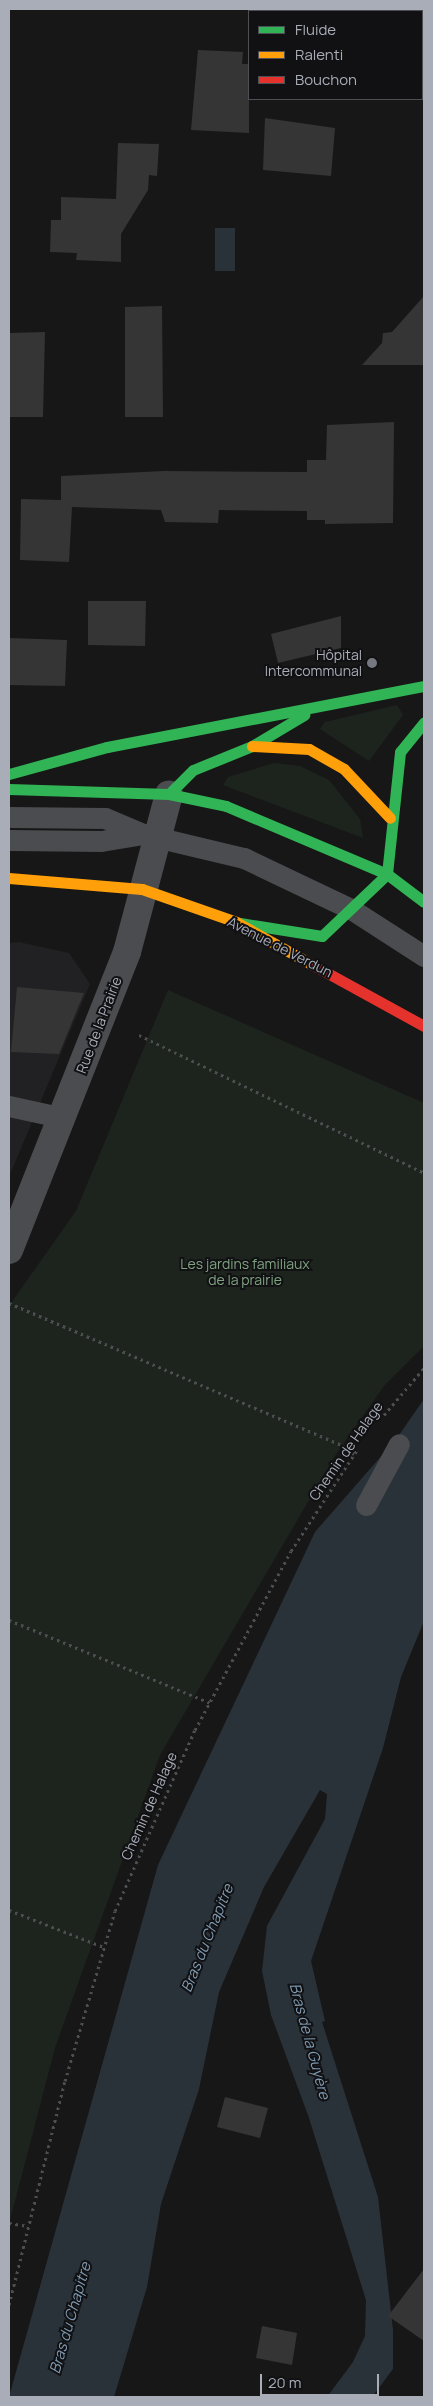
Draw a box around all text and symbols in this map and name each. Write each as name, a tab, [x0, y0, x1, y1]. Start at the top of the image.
legend	[248, 10, 423, 100]
text: Fluide	[295, 19, 336, 40]
text: Ralenti	[295, 44, 343, 65]
text: Bouchon	[295, 69, 357, 90]
place label: Hôpital Intercommunal	[265, 647, 362, 680]
marker: Hôpital Intercommunal	[366, 657, 378, 669]
street label: Avenue de Verdun	[225, 913, 335, 981]
street label: Rue de la Prairie	[73, 974, 125, 1076]
park label: Les jardins familiaux de la prairie	[180, 1256, 310, 1288]
street label: Chemin de Halage	[306, 1398, 386, 1504]
street label: Chemin de Halage	[118, 1749, 180, 1863]
water label: Bras du Chapitre	[177, 1881, 237, 1995]
water label: Bras de la Guyère	[286, 1981, 334, 2101]
water label: Bras du Chapitre	[46, 2260, 94, 2376]
scale bar	[263, 2364, 382, 2396]
text: 20 m	[268, 2372, 301, 2393]

